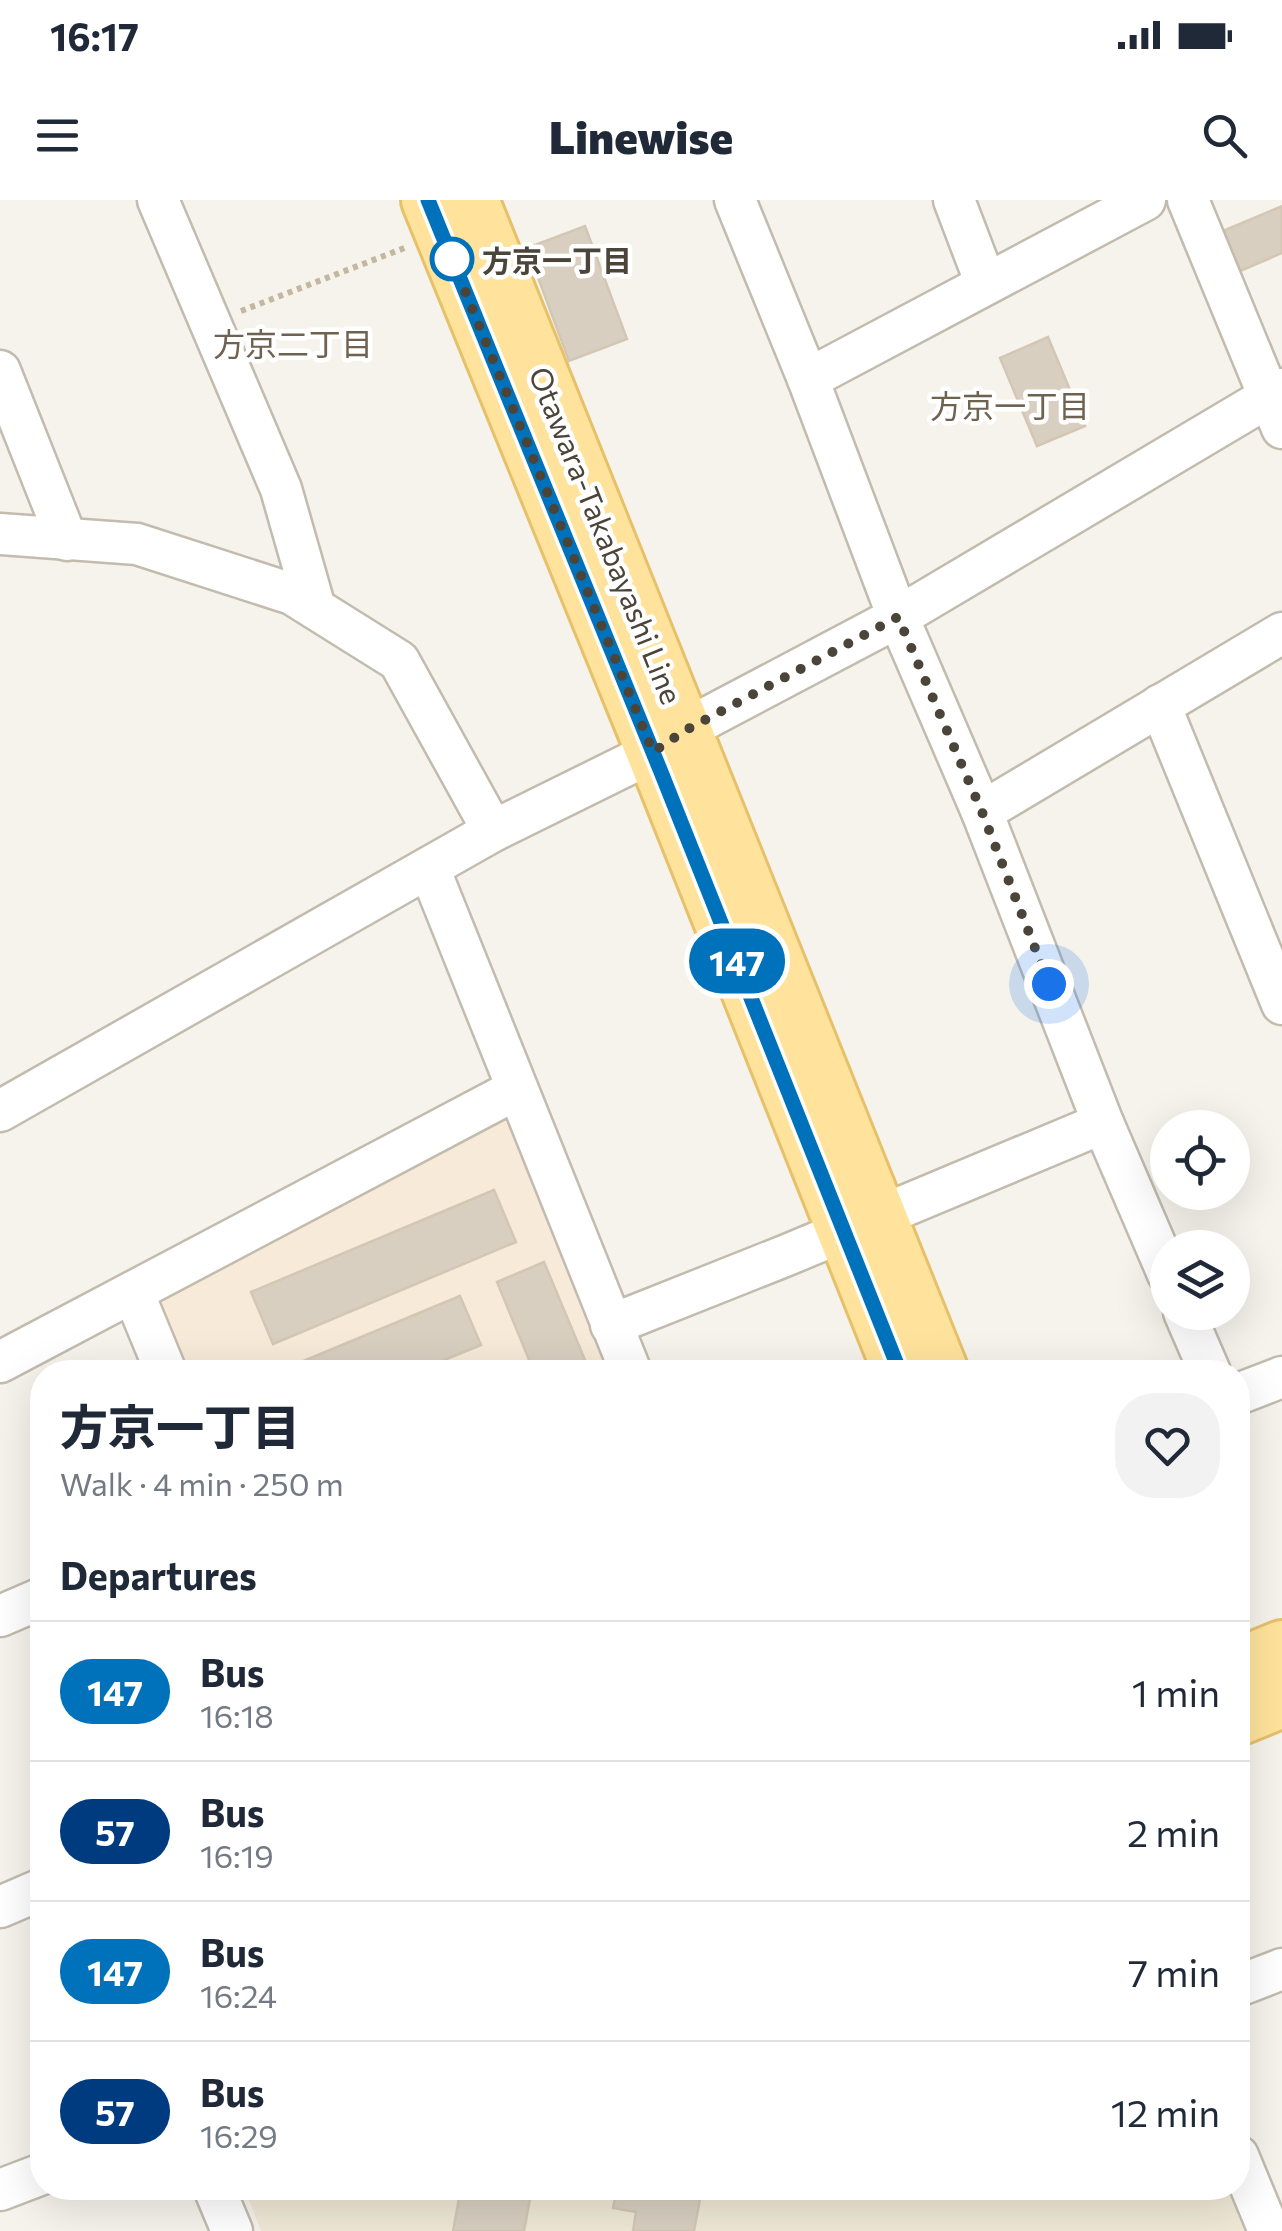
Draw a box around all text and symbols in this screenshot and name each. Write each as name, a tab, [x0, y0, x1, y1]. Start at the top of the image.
text: 16:17	[50, 12, 139, 59]
icon: menu	[30, 108, 85, 163]
text: Linewise	[549, 108, 733, 163]
icon: search	[1197, 108, 1252, 163]
marker: 方京一丁目	[431, 238, 473, 280]
place label: 方京一丁目	[482, 241, 632, 278]
district label: 方京二丁目	[213, 323, 373, 363]
street label: Otawara-Takabayashi Line	[522, 361, 692, 709]
district label: 方京一丁目	[930, 385, 1090, 425]
line badge: 147	[680, 928, 794, 994]
text: 147	[709, 940, 765, 983]
your location	[1024, 959, 1074, 1009]
map controls	[1150, 1110, 1250, 1330]
button: locate	[1150, 1110, 1250, 1210]
button: layers	[1150, 1230, 1250, 1330]
button: heart	[1115, 1393, 1220, 1498]
text: 方京一丁目	[60, 1396, 300, 1455]
text: Walk · 4 min · 250 m	[60, 1463, 344, 1503]
text: Departures	[60, 1551, 257, 1598]
text: Bus	[200, 1648, 265, 1695]
text: 1 min	[1132, 1668, 1220, 1715]
text: 147	[87, 1670, 143, 1713]
text: 16:18	[200, 1695, 274, 1735]
text: Bus	[200, 1788, 265, 1835]
text: 2 min	[1127, 1808, 1220, 1855]
text: 57	[95, 1810, 135, 1853]
text: 16:19	[200, 1835, 274, 1875]
text: Bus	[200, 1928, 265, 1975]
text: 7 min	[1128, 1948, 1220, 1995]
text: 147	[87, 1950, 143, 1993]
text: 16:24	[200, 1975, 277, 2015]
text: Bus	[200, 2068, 265, 2115]
text: 12 min	[1111, 2088, 1220, 2135]
text: 57	[95, 2090, 135, 2133]
text: 16:29	[200, 2115, 278, 2155]

